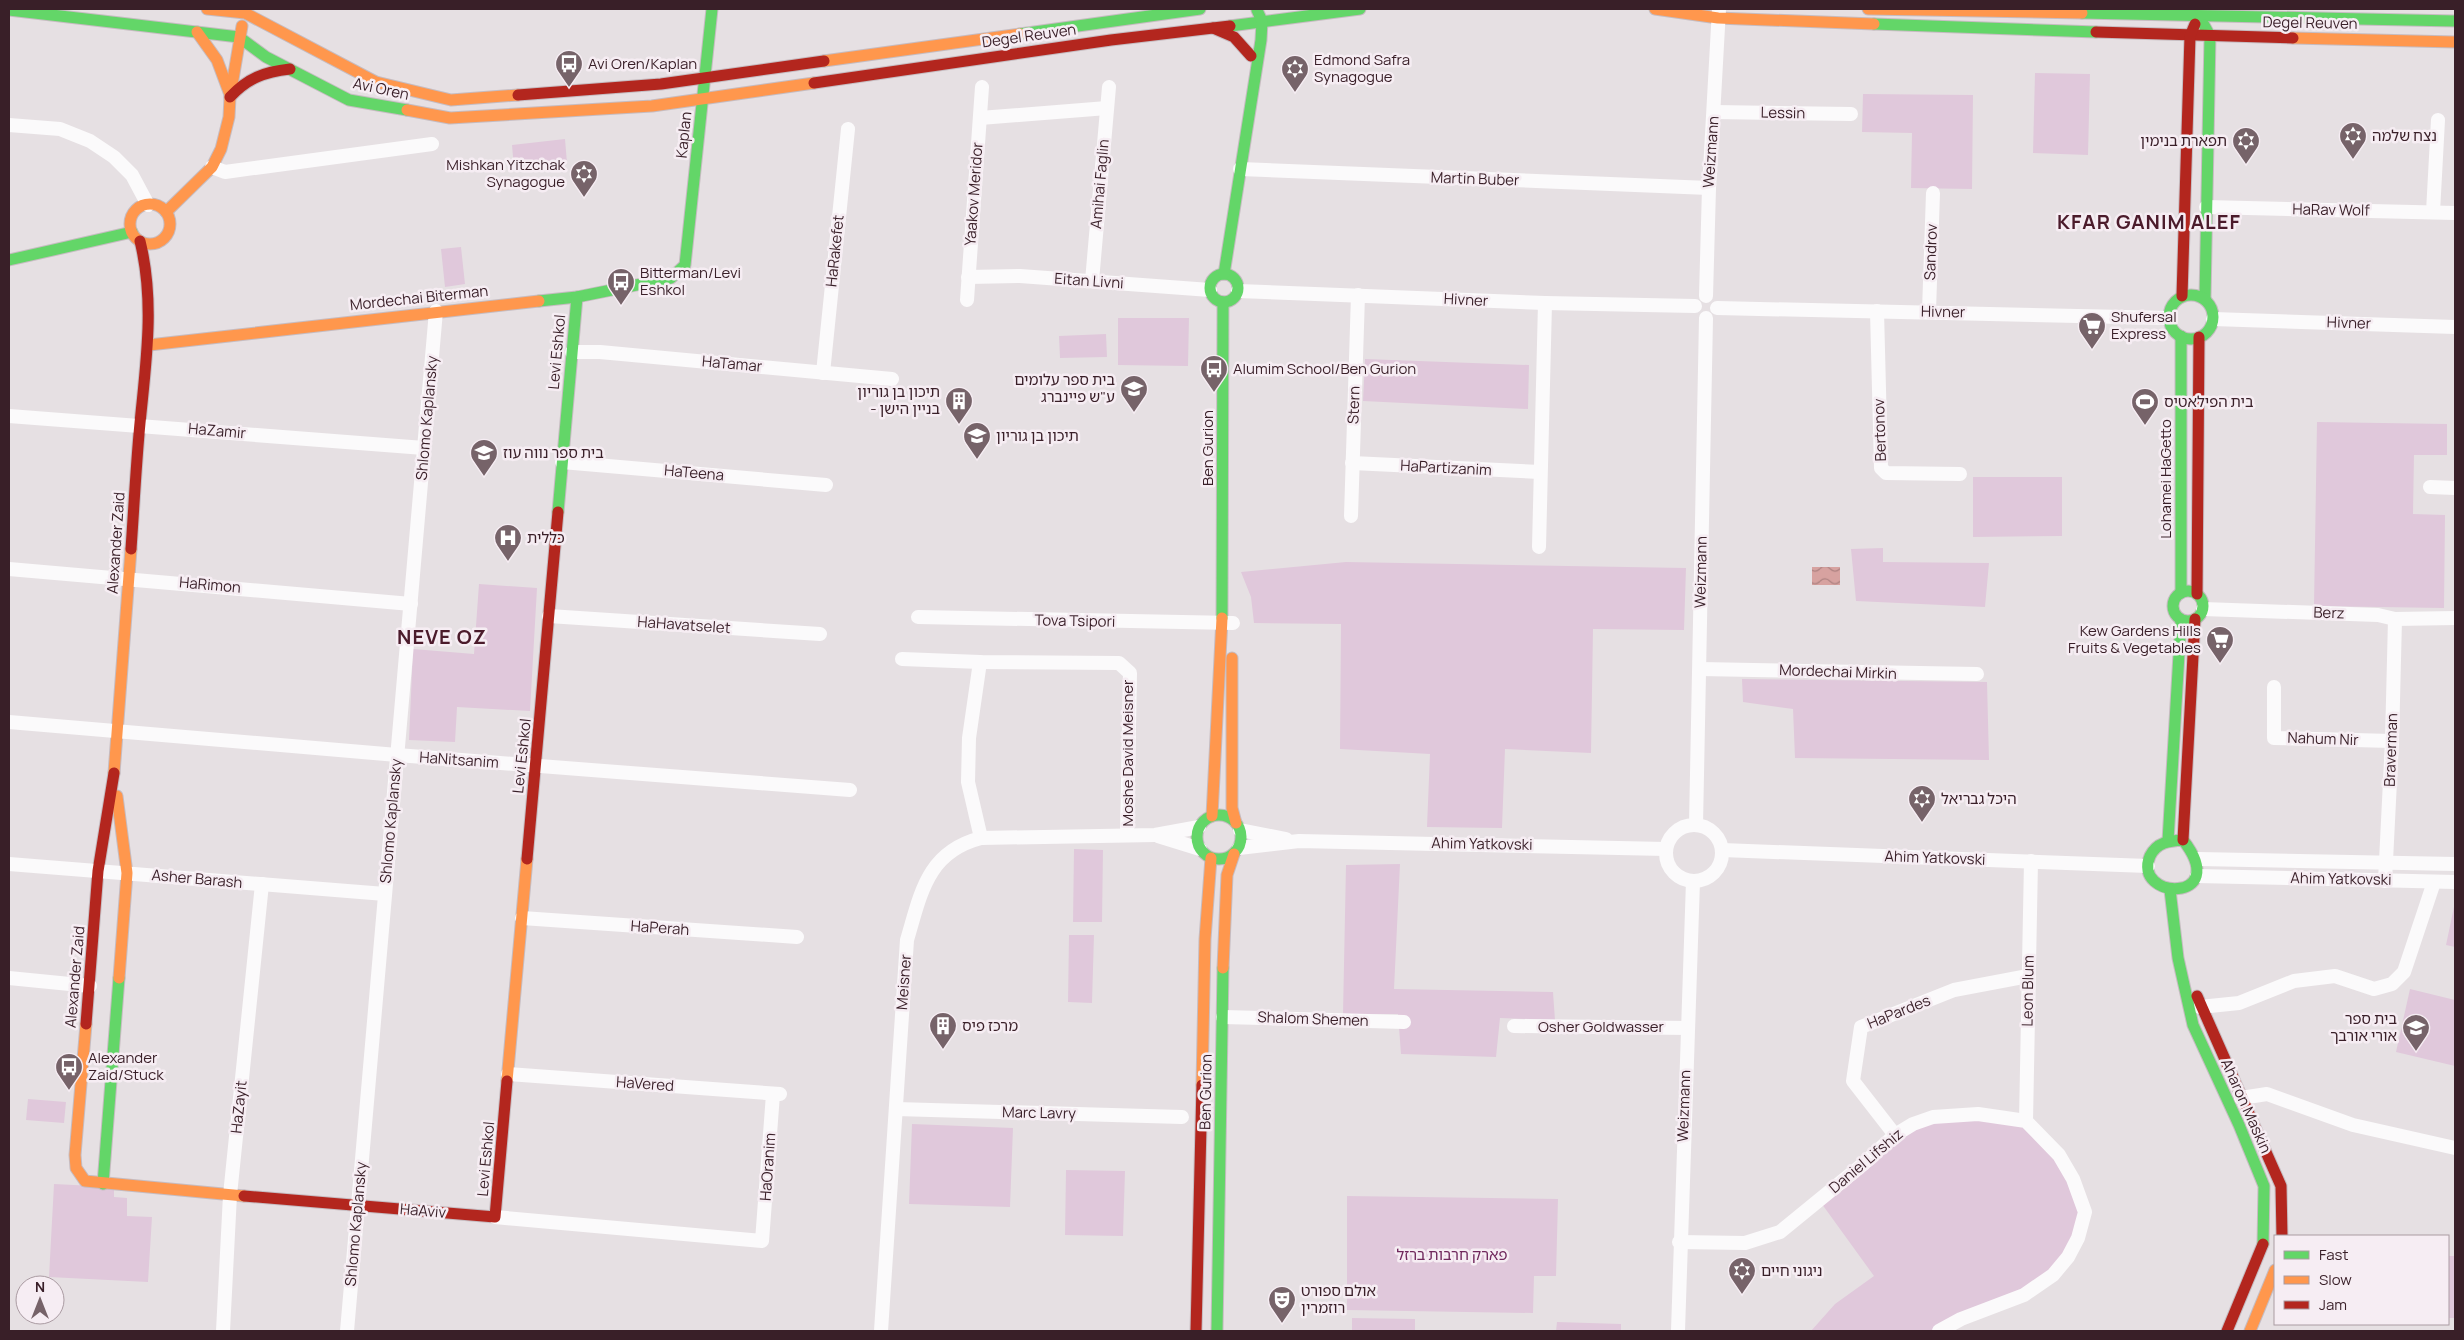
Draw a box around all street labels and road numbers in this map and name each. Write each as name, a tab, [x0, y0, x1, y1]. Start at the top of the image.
street label: Degel Reuven	[2262, 11, 2358, 34]
street label: Degel Reuven	[980, 18, 1077, 53]
street label: Avi Oren	[351, 72, 411, 105]
street label: Lessin	[1761, 102, 1806, 123]
street label: Kaplan	[671, 110, 696, 159]
street label: Weizmann	[1698, 115, 1724, 189]
street label: Amihai Faglin	[1085, 138, 1114, 230]
street label: Yaakov Meridor	[959, 141, 988, 246]
street label: Martin Buber	[1430, 166, 1520, 191]
street label: HaRav Wolf	[2292, 198, 2371, 221]
street label: HaRakefet	[820, 214, 849, 288]
street label: Sandrov	[1919, 223, 1942, 281]
street label: Eitan Livni	[1054, 268, 1124, 293]
street label: Mordechai Biterman	[349, 280, 489, 315]
street label: Hivner	[1443, 288, 1489, 311]
street label: Hivner	[1921, 301, 1966, 322]
street label: Hivner	[2326, 311, 2372, 334]
street label: Levi Eshkol	[543, 314, 570, 390]
street label: HaTamar	[701, 350, 764, 377]
street label: Shlomo Kaplansky	[411, 355, 442, 481]
street label: Stern	[1342, 386, 1365, 424]
street label: Bertonov	[1868, 398, 1891, 462]
street label: Ben Gurion	[1197, 410, 1218, 486]
street label: HaZamir	[187, 418, 247, 444]
street label: Lohamei HaGetto	[2155, 419, 2176, 539]
street label: HaPartizanim	[1400, 455, 1492, 480]
street label: HaTeena	[663, 459, 725, 486]
street label: Alexander Zaid	[101, 491, 130, 595]
street label: Weizmann	[1689, 536, 1712, 608]
street label: HaRimon	[178, 571, 242, 598]
street label: Berz	[2313, 601, 2345, 624]
street label: Tova Tsipori	[1034, 609, 1116, 632]
street label: HaHavatselet	[637, 611, 731, 638]
street label: Mordechai Mirkin	[1779, 659, 1897, 684]
street label: Moshe David Meisner	[1117, 679, 1138, 826]
street label: Braverman	[2379, 713, 2402, 787]
street label: Levi Eshkol	[507, 717, 536, 794]
street label: Nahum Nir	[2287, 727, 2360, 750]
street label: HaNitsanim	[419, 746, 500, 773]
street label: Shlomo Kaplansky	[375, 758, 406, 884]
street label: Ahim Yatkovski	[1431, 832, 1533, 855]
street label: Ahim Yatkovski	[1884, 845, 1986, 870]
street label: Asher Barash	[151, 864, 243, 893]
street label: Ahim Yatkovski	[2290, 867, 2392, 890]
street label: HaPerah	[630, 915, 690, 940]
street label: Alexander Zaid	[60, 925, 89, 1029]
street label: Meisner	[891, 953, 916, 1011]
street label: Leon Blum	[2016, 955, 2039, 1027]
street label: HaPardes	[1864, 989, 1934, 1034]
street label: Shalom Shemen	[1257, 1006, 1369, 1031]
street label: Osher Goldwasser	[1538, 1016, 1665, 1037]
street label: Ben Gurion	[1194, 1054, 1217, 1130]
street label: Aharon Maskin	[2216, 1055, 2277, 1156]
street label: Weizmann	[1672, 1069, 1695, 1142]
street label: HaVered	[615, 1071, 675, 1096]
street label: HaZayit	[225, 1079, 252, 1134]
street label: Marc Lavry	[1002, 1101, 1076, 1124]
street label: Levi Eshkol	[472, 1121, 499, 1197]
street label: Daniel Lifshiz	[1824, 1123, 1907, 1198]
street label: HaOranim	[755, 1132, 780, 1202]
street label: Shlomo Kaplansky	[340, 1161, 371, 1287]
street label: HaAviv	[399, 1198, 447, 1223]

